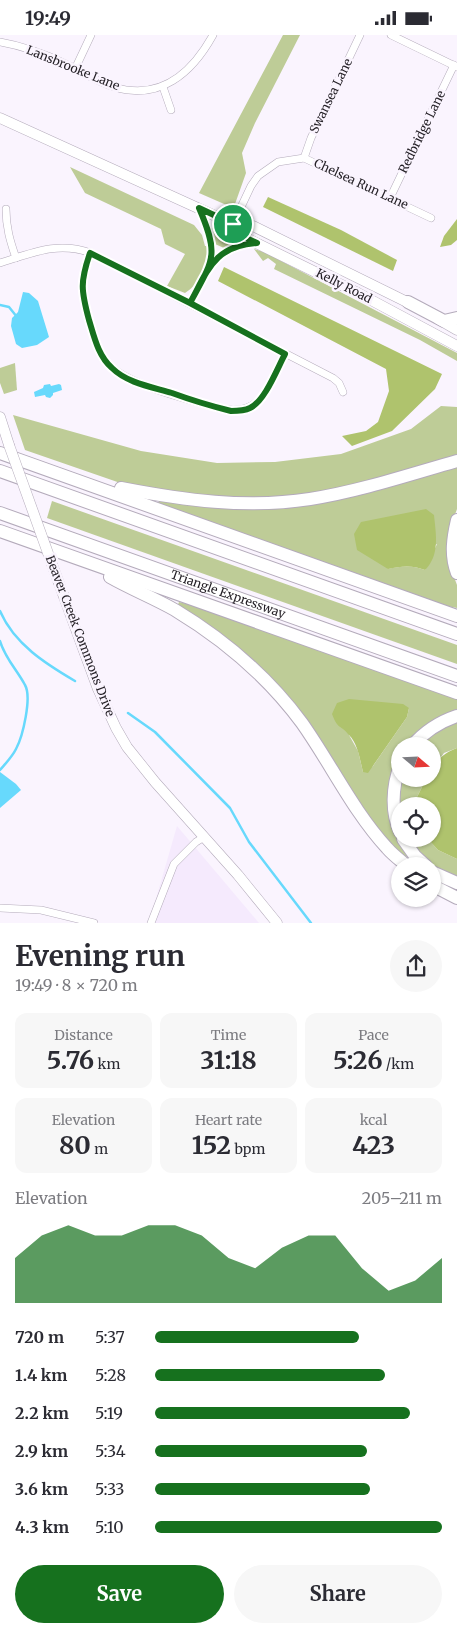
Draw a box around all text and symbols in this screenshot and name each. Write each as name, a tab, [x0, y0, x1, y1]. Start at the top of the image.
text: 19:49	[25, 6, 71, 30]
street label: Lansbrooke Lane	[24, 42, 122, 93]
street label: Swansea Lane	[306, 56, 355, 136]
street label: Redbridge Lane	[395, 88, 448, 176]
street label: Chelsea Run Lane	[312, 155, 411, 212]
pin	[212, 203, 254, 245]
icon: arrive	[219, 210, 247, 238]
street label: Kelly Road	[314, 265, 375, 306]
street label: Beaver Creek Commons Drive	[43, 553, 118, 719]
street label: Triangle Expressway	[169, 566, 288, 621]
north arrow	[391, 737, 441, 787]
map controls	[391, 737, 441, 907]
button: locate	[391, 797, 441, 847]
button: layers	[391, 857, 441, 907]
text: Evening run	[15, 938, 185, 974]
button: share	[390, 940, 442, 992]
text: 19:49 · 8 × 720 m	[15, 975, 138, 995]
text: Distance	[54, 1026, 113, 1044]
text: Time	[211, 1026, 246, 1044]
text: Pace	[358, 1026, 389, 1044]
text: 5.76	[47, 1044, 94, 1076]
text: 31:18	[200, 1044, 257, 1076]
text: 5:26	[333, 1044, 383, 1076]
text: km	[94, 1055, 120, 1073]
text: /km	[383, 1055, 414, 1073]
text: Elevation	[52, 1111, 115, 1129]
text: Heart rate	[195, 1111, 262, 1129]
text: kcal	[360, 1111, 387, 1129]
text: 80	[59, 1129, 91, 1161]
text: 152	[192, 1129, 231, 1161]
text: 423	[352, 1129, 395, 1161]
text: m	[91, 1140, 108, 1158]
text: bpm	[231, 1140, 265, 1158]
text: Elevation	[15, 1188, 88, 1208]
text: 205–211 m	[362, 1188, 442, 1208]
text: 720 m	[15, 1327, 64, 1347]
text: 5:37	[95, 1327, 125, 1347]
text: 1.4 km	[15, 1365, 67, 1385]
text: 5:28	[95, 1365, 126, 1385]
text: 2.2 km	[15, 1403, 69, 1423]
text: 5:19	[95, 1403, 123, 1423]
text: 2.9 km	[15, 1441, 68, 1461]
text: 5:34	[95, 1441, 126, 1461]
text: 3.6 km	[15, 1479, 68, 1499]
text: 5:33	[95, 1479, 125, 1499]
text: 4.3 km	[15, 1517, 69, 1537]
text: 5:10	[95, 1517, 124, 1537]
button: Save	[15, 1565, 224, 1623]
button: Share	[234, 1565, 442, 1623]

